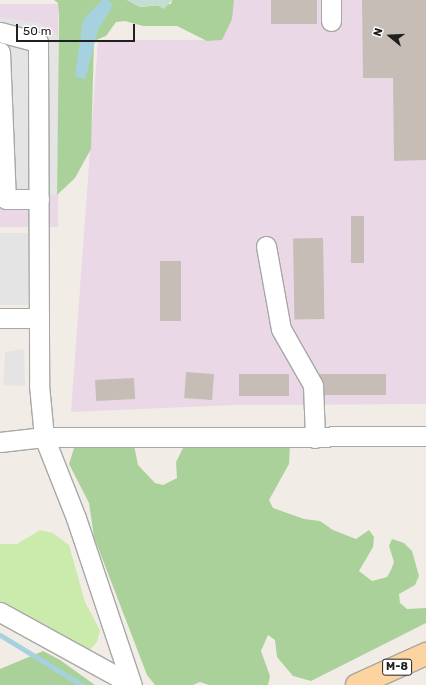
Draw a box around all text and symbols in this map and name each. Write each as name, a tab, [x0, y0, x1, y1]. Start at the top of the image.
scale bar	[18, 16, 137, 42]
north arrow	[370, 16, 410, 56]
text: 50 m	[23, 24, 51, 38]
text: N	[371, 26, 386, 38]
road number: М-8	[382, 658, 412, 676]

